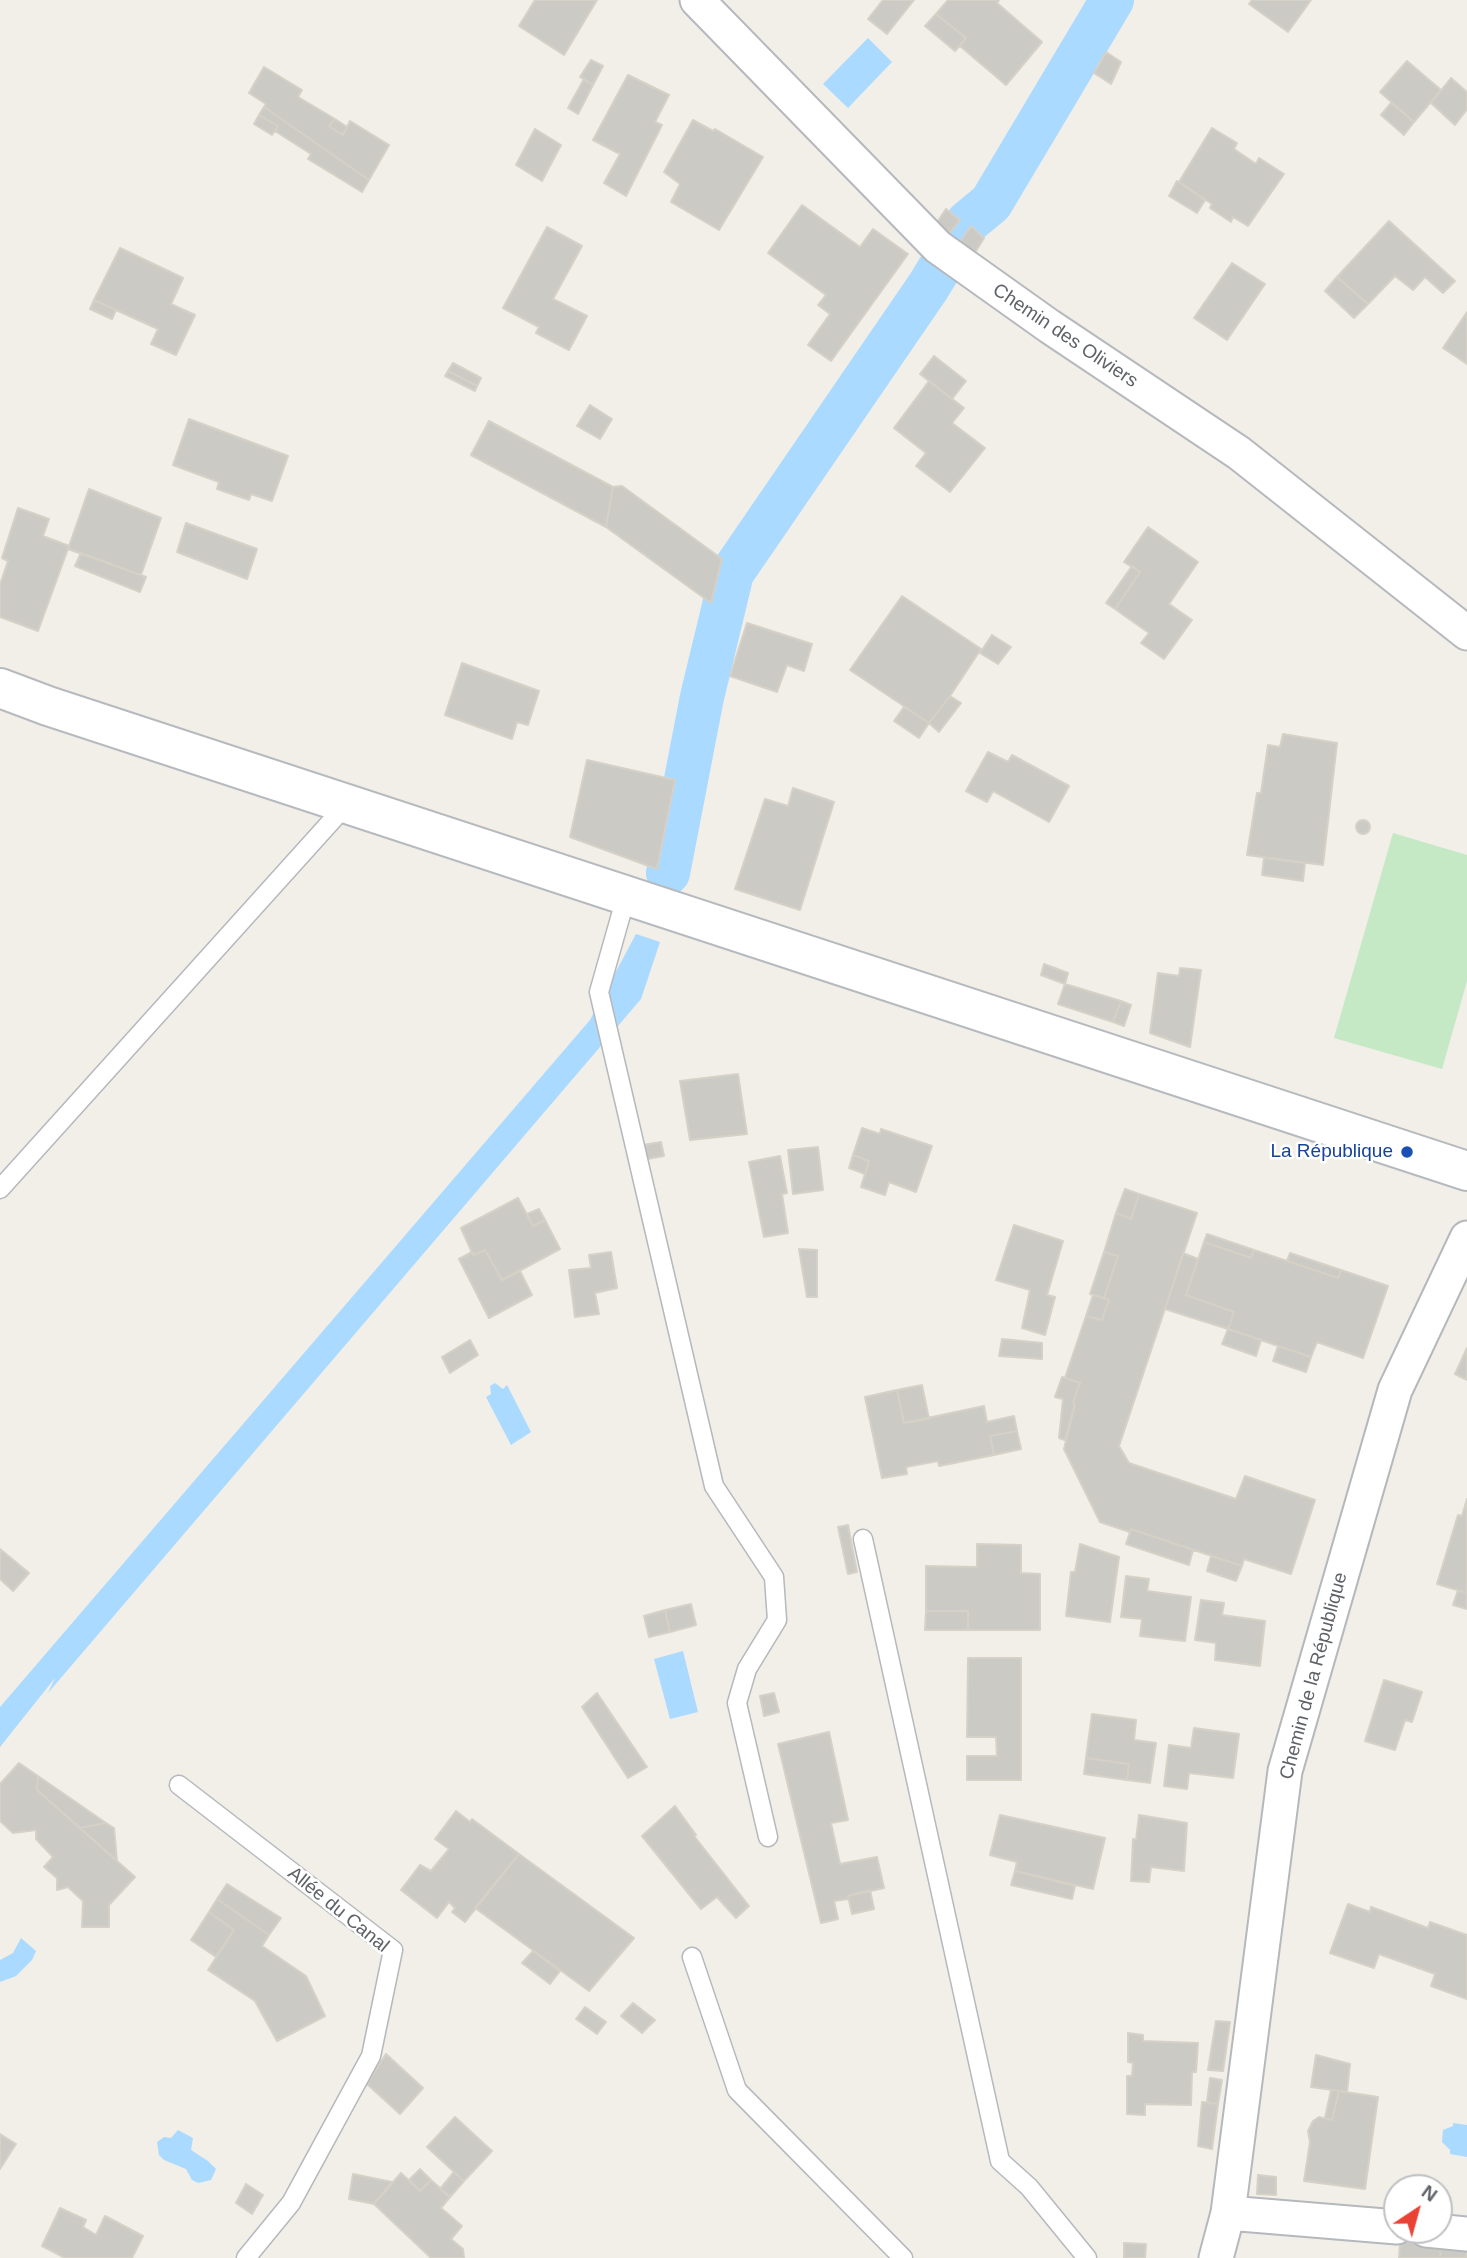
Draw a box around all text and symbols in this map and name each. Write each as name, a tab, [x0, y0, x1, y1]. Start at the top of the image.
street label: Chemin des Oliviers	[988, 279, 1142, 393]
place label: La République	[1270, 1141, 1393, 1163]
marker: La République	[1399, 1144, 1415, 1160]
street label: Chemin de la République	[1275, 1570, 1353, 1782]
street label: Allée du Canal	[283, 1862, 393, 1958]
north arrow	[1383, 2174, 1453, 2244]
text: N	[1418, 2181, 1441, 2206]

